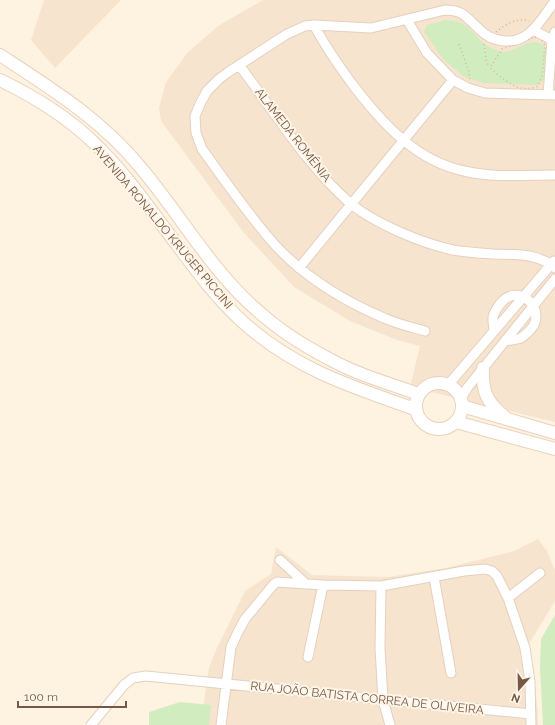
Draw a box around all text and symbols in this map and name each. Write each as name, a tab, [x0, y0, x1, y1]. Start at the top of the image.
street label: ALAMEDA ROMÊNIA	[252, 85, 334, 185]
street label: AVENIDA RONALDO KRUGER PICCINI	[90, 142, 236, 312]
north arrow	[499, 669, 539, 709]
street label: RUA JOÃO BATISTA CORREA DE OLIVEIRA	[250, 679, 484, 717]
scale bar	[18, 683, 126, 709]
text: 100 m	[24, 690, 58, 704]
text: N	[510, 690, 522, 705]

